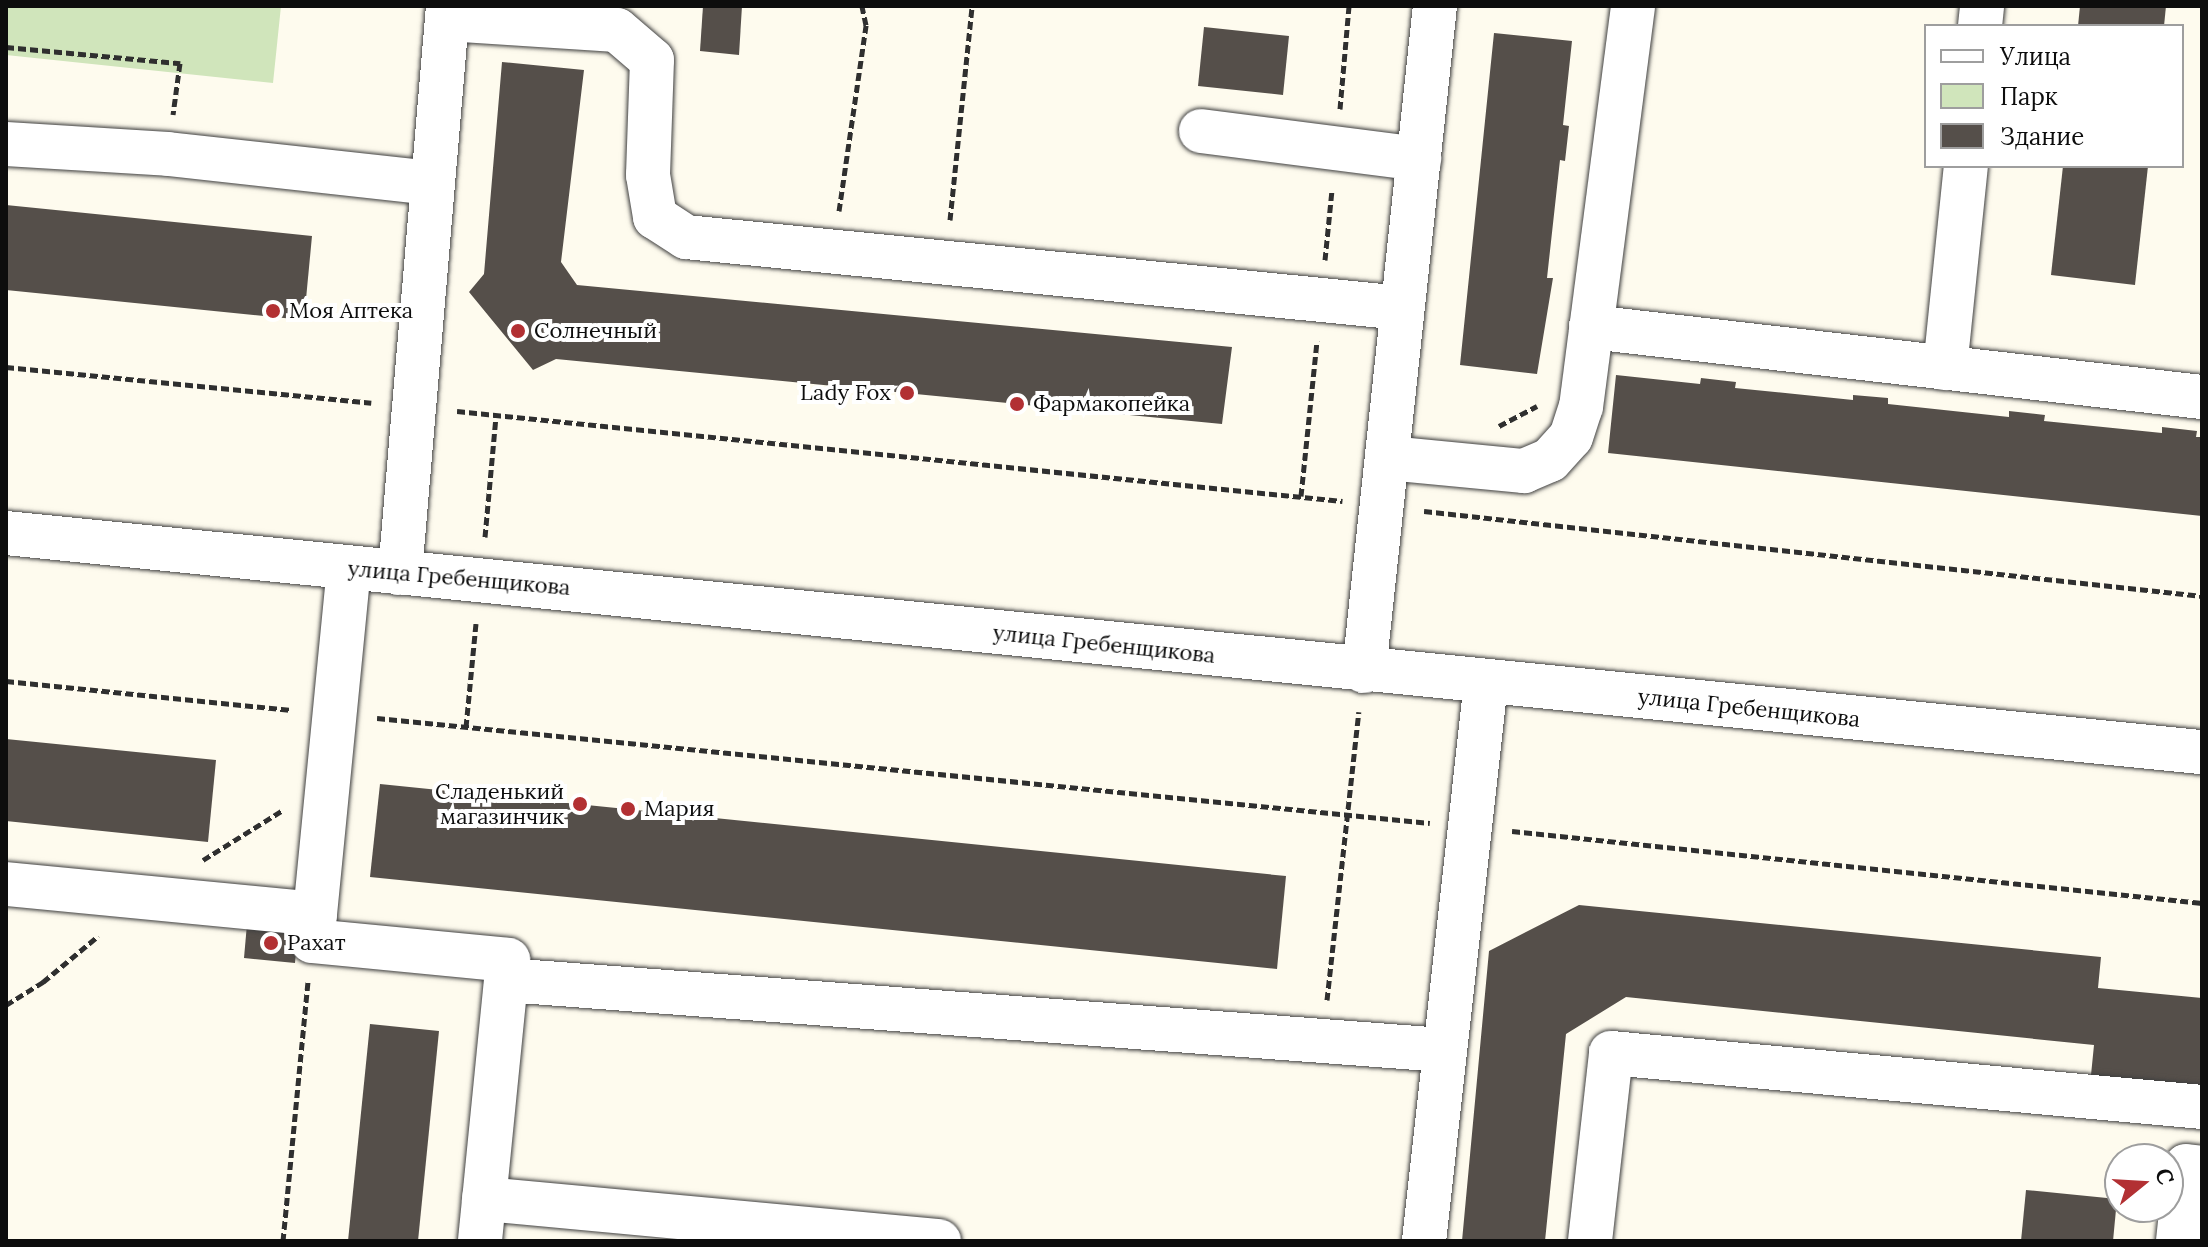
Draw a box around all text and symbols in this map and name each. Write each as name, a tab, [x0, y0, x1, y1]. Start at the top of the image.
legend	[1924, 24, 2184, 168]
text: Улица	[2000, 41, 2071, 72]
text: Парк	[2000, 81, 2058, 112]
text: Здание	[2000, 121, 2084, 152]
place label: Моя Аптека	[289, 298, 413, 324]
marker: Моя Аптека	[264, 302, 282, 320]
place label: Солнечный	[534, 318, 657, 344]
marker: Солнечный	[509, 322, 527, 340]
place label: Lady Fox	[800, 380, 891, 406]
marker: Lady Fox	[898, 384, 916, 402]
place label: Фармакопейка	[1033, 391, 1190, 417]
marker: Фармакопейка	[1008, 395, 1026, 413]
street label: улица Гребенщикова	[347, 555, 571, 601]
street label: улица Гребенщикова	[992, 619, 1216, 669]
street label: улица Гребенщикова	[1637, 683, 1861, 733]
place label: Сладенький магазинчик	[435, 778, 564, 830]
marker: Сладенький магазинчик	[571, 795, 589, 813]
place label: Мария	[644, 796, 714, 822]
marker: Мария	[619, 800, 637, 818]
place label: Рахат	[287, 930, 346, 956]
marker: Рахат	[262, 934, 280, 952]
north arrow	[2104, 1143, 2184, 1223]
text: С	[2149, 1165, 2181, 1188]

